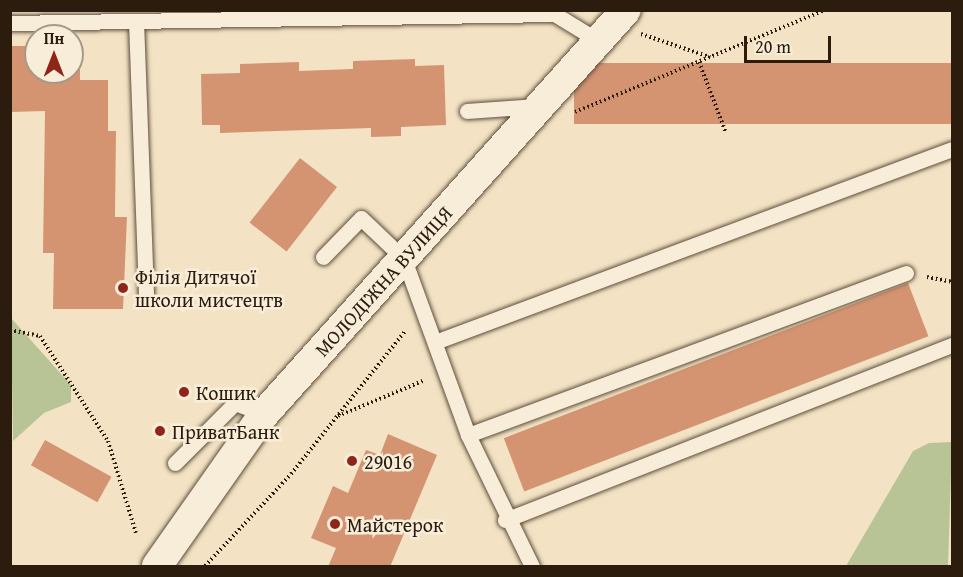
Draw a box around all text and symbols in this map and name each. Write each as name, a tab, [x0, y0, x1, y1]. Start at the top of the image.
north arrow	[24, 24, 84, 84]
scale bar	[747, 24, 834, 62]
text: Пн	[44, 26, 64, 50]
text: 20 m	[755, 33, 791, 60]
street label: МОЛОДІЖНА ВУЛИЦЯ	[309, 201, 457, 361]
place label: Філія Дитячої школи мистецтв	[135, 264, 283, 311]
marker: Філія Дитячої школи мистецтв	[116, 281, 130, 295]
place label: Кошик	[196, 380, 256, 404]
marker: Кошик	[177, 385, 191, 399]
place label: ПриватБанк	[172, 419, 279, 443]
marker: ПриватБанк	[153, 424, 167, 438]
place label: 29016	[364, 449, 412, 473]
marker: 29016	[345, 454, 359, 468]
place label: Майстерок	[347, 512, 443, 536]
marker: Майстерок	[328, 517, 342, 531]

